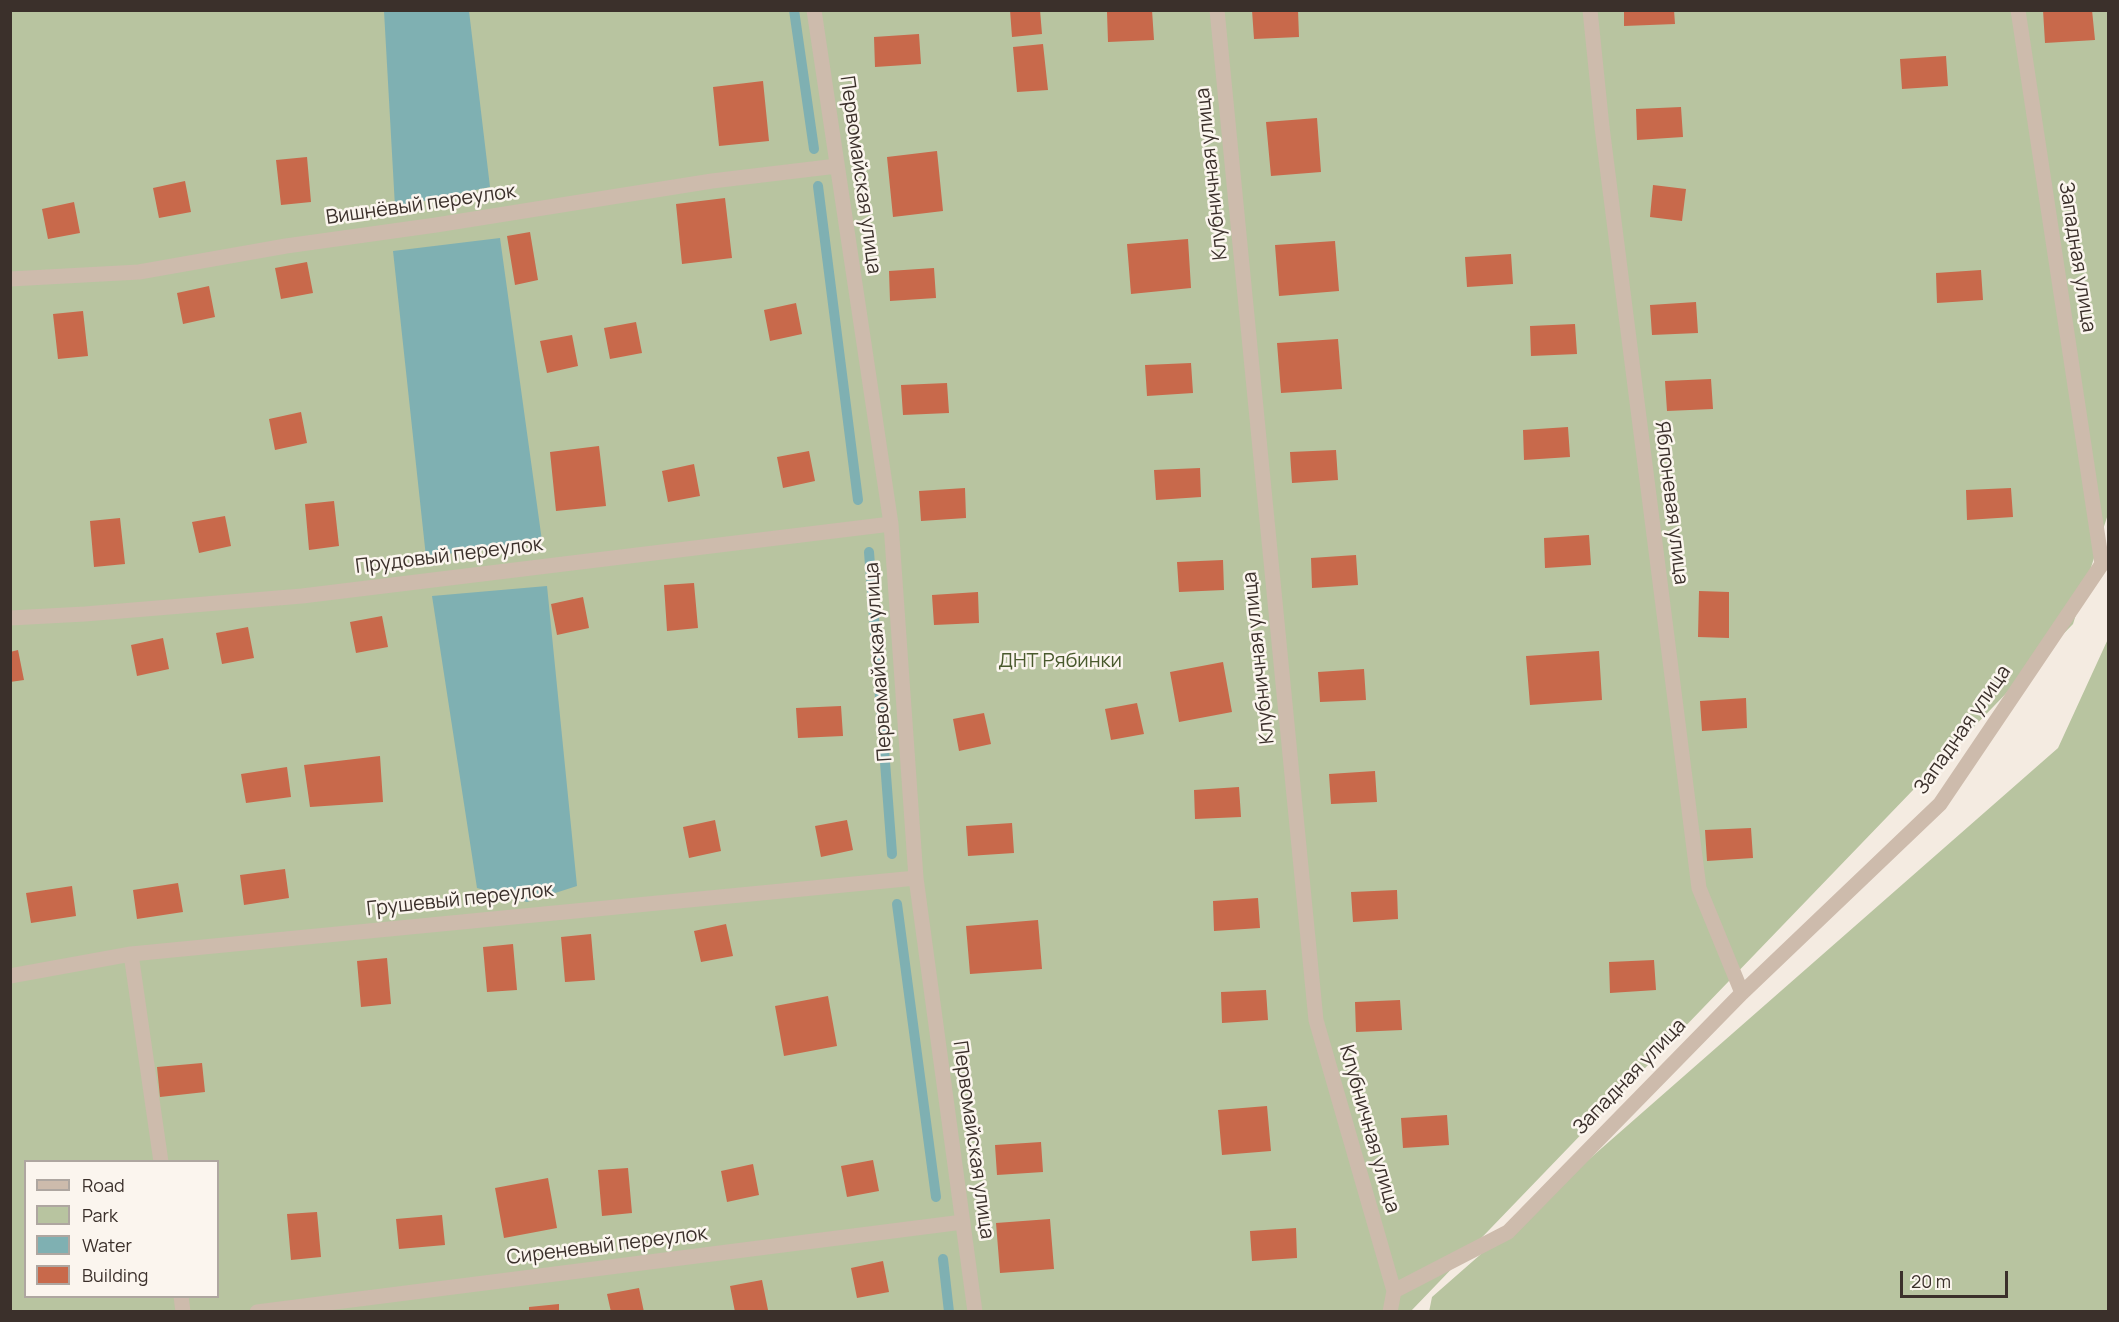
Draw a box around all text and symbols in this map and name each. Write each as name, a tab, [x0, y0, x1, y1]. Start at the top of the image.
street label: Первомайская улица	[834, 74, 886, 276]
street label: Клубничная улица	[1191, 87, 1233, 261]
street label: Вишнёвый переулок	[324, 180, 518, 230]
street label: Западная улица	[2053, 180, 2101, 334]
street label: Яблоневая улица	[1649, 420, 1693, 586]
street label: Прудовый переулок	[354, 533, 544, 579]
street label: Первомайская улица	[860, 561, 898, 763]
street label: Клубничная улица	[1238, 571, 1280, 745]
park label: ДНТ Рябинки	[998, 649, 1122, 673]
street label: Западная улица	[1910, 661, 2016, 799]
street label: Грушевый переулок	[365, 878, 555, 922]
street label: Западная улица	[1569, 1014, 1691, 1140]
street label: Первомайская улица	[947, 1039, 999, 1241]
street label: Клубничная улица	[1334, 1042, 1404, 1216]
legend	[24, 1160, 219, 1298]
text: Road	[82, 1173, 125, 1197]
text: Park	[82, 1203, 118, 1227]
street label: Сиреневый переулок	[505, 1222, 709, 1270]
text: Water	[82, 1233, 132, 1257]
scale bar	[1903, 1259, 2011, 1297]
text: Building	[82, 1263, 148, 1287]
text: 20 m	[1911, 1269, 1951, 1293]

